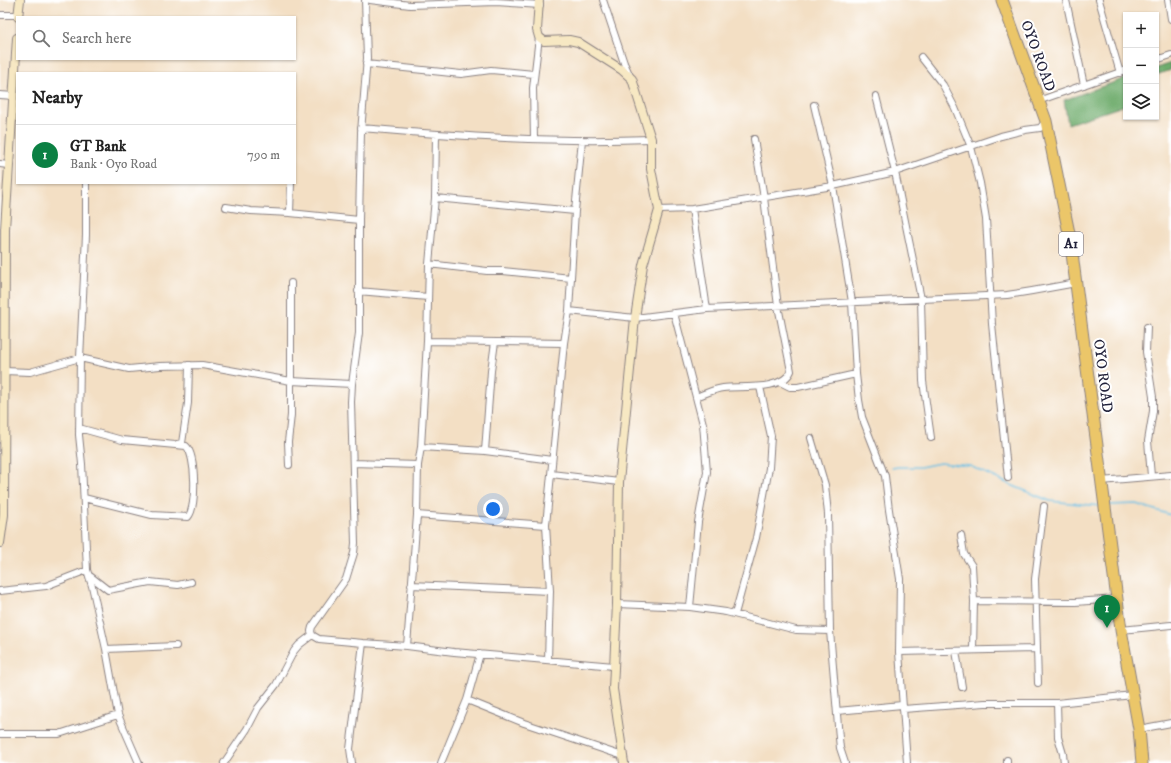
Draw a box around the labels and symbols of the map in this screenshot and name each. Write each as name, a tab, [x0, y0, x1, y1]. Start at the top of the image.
street label: OYO ROAD	[1016, 18, 1060, 94]
road number: A1	[1059, 232, 1083, 256]
street label: OYO ROAD	[1089, 338, 1117, 414]
your location	[483, 499, 503, 519]
pin: 1	[1094, 595, 1120, 628]

